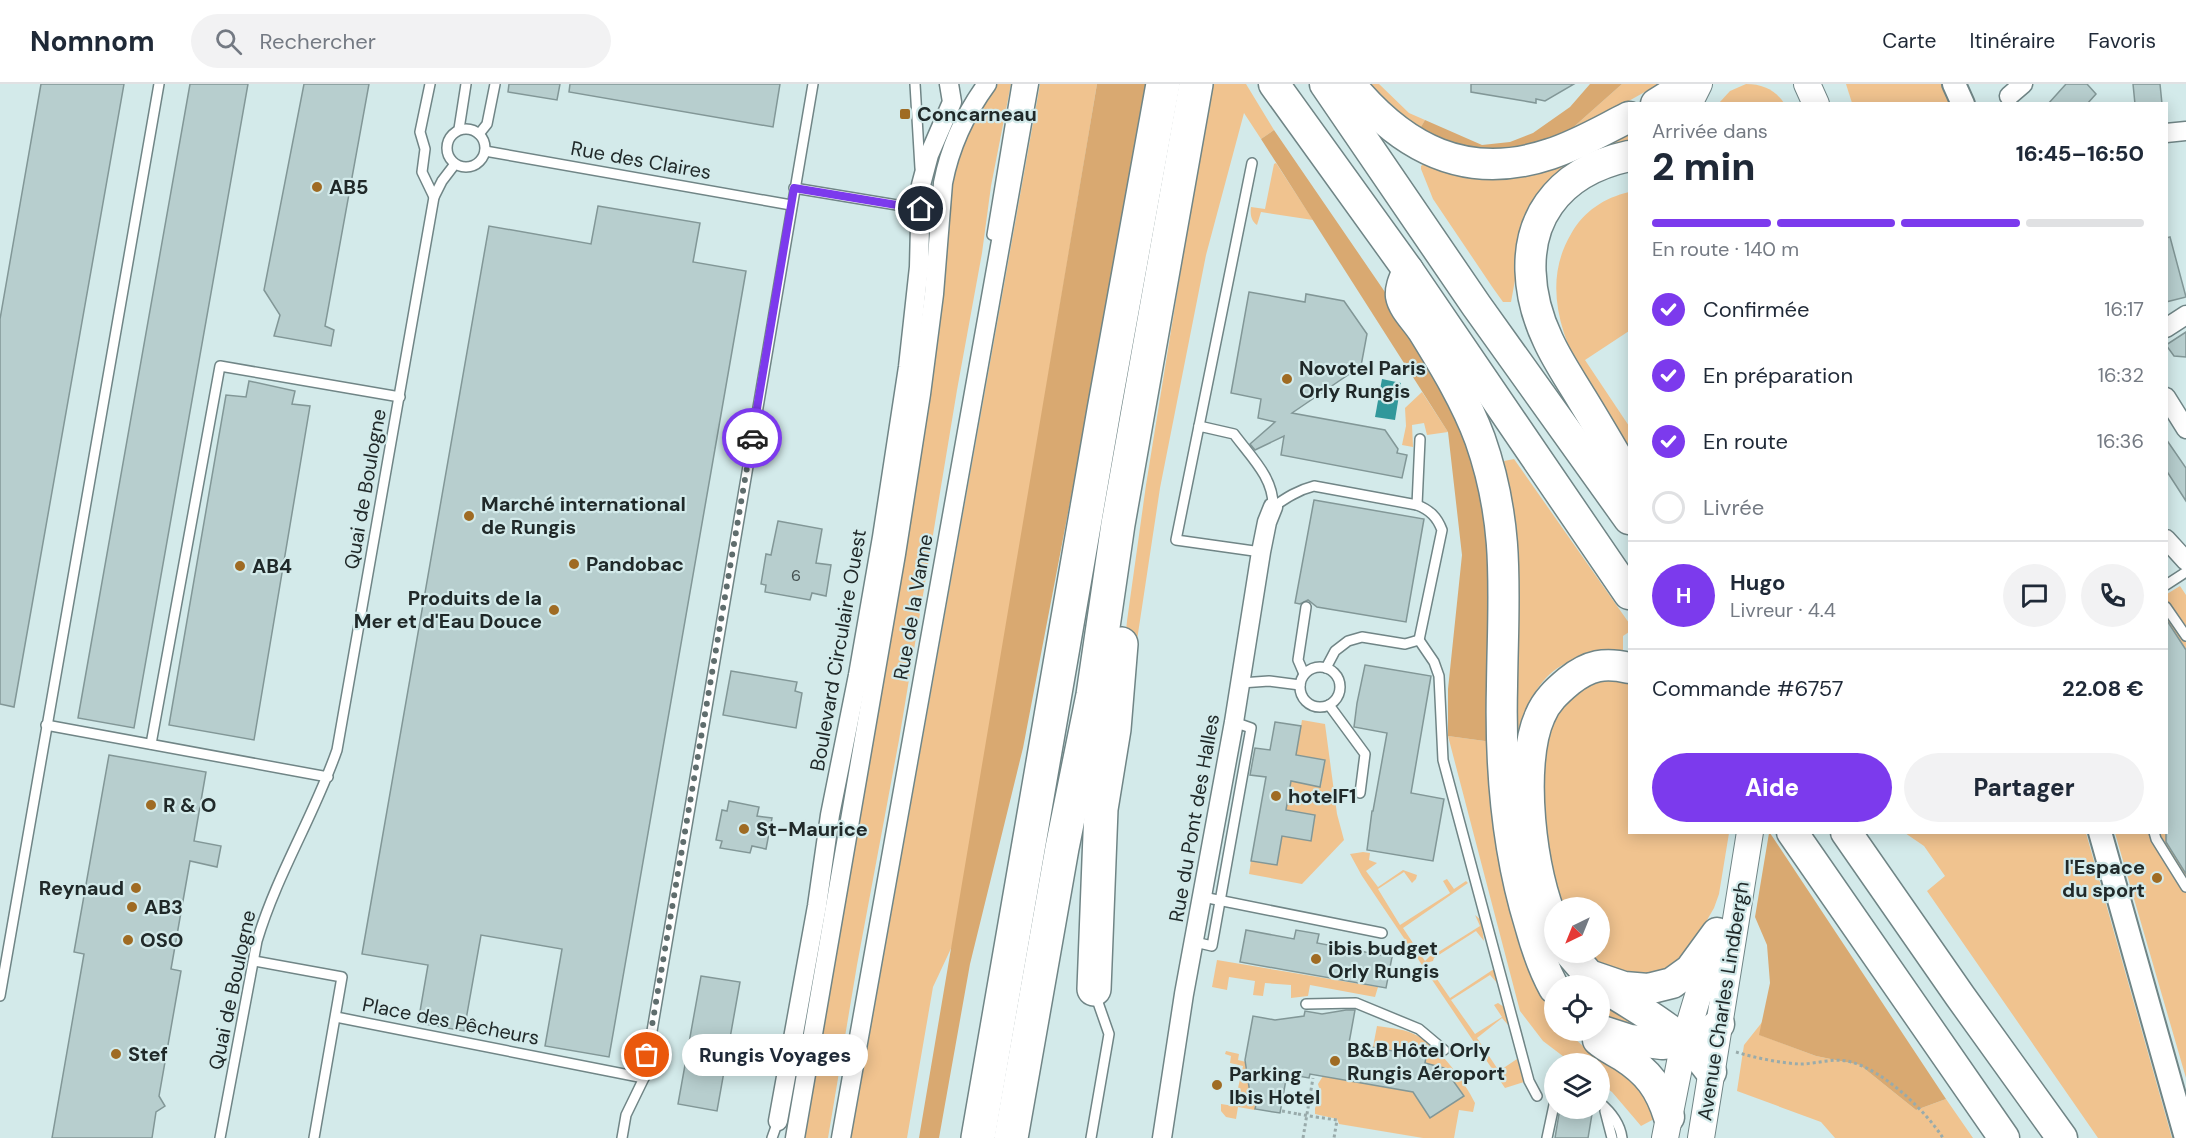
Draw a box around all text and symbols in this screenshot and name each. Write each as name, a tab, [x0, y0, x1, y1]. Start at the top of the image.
search box	[191, 14, 611, 68]
text: Nomnom	[30, 23, 155, 60]
icon: search	[212, 25, 245, 58]
text: Rechercher	[260, 27, 376, 56]
text: Carte	[1882, 27, 1936, 55]
text: Itinéraire	[1969, 27, 2055, 55]
text: Favoris	[2088, 27, 2156, 55]
place label: Concarneau	[917, 101, 1037, 127]
marker: Concarneau	[898, 107, 912, 121]
text: Arrivée dans	[1652, 118, 1768, 144]
street label: Rue des Claires	[569, 135, 713, 185]
text: 16:45–16:50	[2016, 139, 2144, 168]
text: 2 min	[1652, 141, 1756, 192]
place label: AB5	[329, 174, 368, 200]
marker: AB5	[310, 180, 324, 194]
pin	[895, 183, 946, 234]
icon: home	[904, 192, 937, 225]
text: En route · 140 m	[1652, 236, 1799, 262]
icon: check	[1652, 293, 1685, 326]
text: Confirmée	[1703, 295, 1810, 324]
text: 16:17	[2104, 296, 2144, 322]
place label: Novotel Paris Orly Rungis	[1299, 355, 1426, 404]
icon: check	[1652, 359, 1685, 392]
text: En préparation	[1703, 361, 1853, 390]
text: 16:32	[2098, 362, 2144, 388]
marker: Novotel Paris Orly Rungis	[1280, 372, 1294, 386]
street label: Quai de Boulogne	[338, 407, 392, 571]
courier	[722, 408, 782, 468]
icon: car	[736, 422, 769, 455]
icon: check	[1652, 425, 1685, 458]
text: En route	[1703, 427, 1788, 456]
text: 16:36	[2097, 428, 2144, 454]
place label: Marché international de Rungis	[481, 491, 686, 540]
text: Livrée	[1703, 493, 1764, 522]
marker: Marché international de Rungis	[462, 509, 476, 523]
street label: Boulevard Circulaire Ouest	[804, 527, 872, 773]
street label: Rue de la Vanne	[887, 532, 939, 682]
place label: Pandobac	[586, 551, 684, 577]
place label: AB4	[252, 553, 292, 579]
marker: Pandobac	[567, 557, 581, 571]
marker: AB4	[233, 559, 247, 573]
button: chat	[2003, 564, 2066, 627]
button: phone	[2081, 564, 2144, 627]
house number: 6	[791, 565, 801, 586]
text: Hugo	[1730, 568, 1785, 597]
text: H	[1676, 581, 1691, 610]
place label: Produits de la Mer et d'Eau Douce	[354, 585, 542, 634]
text: Livreur · 4.4	[1730, 597, 1836, 623]
marker: Produits de la Mer et d'Eau Douce	[547, 603, 561, 617]
text: Commande #6757	[1652, 674, 1844, 703]
text: 22.08 €	[2062, 674, 2144, 703]
street label: Rue du Pont des Halles	[1163, 712, 1225, 924]
button: Aide	[1652, 753, 1892, 822]
button: Partager	[1904, 753, 2144, 822]
place label: hotelF1	[1288, 783, 1356, 809]
marker: hotelF1	[1269, 789, 1283, 803]
place label: R & O	[163, 792, 216, 818]
marker: R & O	[144, 798, 158, 812]
place label: St-Maurice	[756, 816, 868, 842]
marker: St-Maurice	[737, 822, 751, 836]
place label: l'Espace du sport	[2062, 854, 2145, 903]
marker: l'Espace du sport	[2150, 871, 2164, 885]
place label: Reynaud	[39, 875, 124, 901]
street label: Avenue Charles Lindbergh	[1691, 880, 1755, 1122]
marker: Reynaud	[129, 881, 143, 895]
place label: AB3	[144, 894, 183, 920]
north arrow	[1544, 897, 1610, 963]
map controls	[1544, 897, 1610, 1119]
marker: AB3	[125, 900, 139, 914]
street label: Quai de Boulogne	[202, 908, 262, 1072]
place label: OSO	[140, 927, 183, 953]
marker: OSO	[121, 933, 135, 947]
place label: ibis budget Orly Rungis	[1328, 935, 1439, 984]
marker: ibis budget Orly Rungis	[1309, 952, 1323, 966]
button: locate	[1544, 975, 1610, 1041]
street label: Place des Pêcheurs	[360, 991, 542, 1051]
pin	[621, 1029, 672, 1080]
callout: Rungis Voyages	[683, 1034, 869, 1076]
place label: B&B Hôtel Orly Rungis Aéroport	[1347, 1037, 1505, 1086]
icon: bag	[630, 1038, 663, 1071]
place label: Stef	[128, 1041, 168, 1067]
text: Rungis Voyages	[699, 1042, 851, 1068]
marker: Stef	[109, 1047, 123, 1061]
button: layers	[1544, 1053, 1610, 1119]
marker: B&B Hôtel Orly Rungis Aéroport	[1328, 1054, 1342, 1068]
place label: Parking Ibis Hotel	[1229, 1061, 1320, 1110]
marker: Parking Ibis Hotel	[1210, 1078, 1224, 1092]

